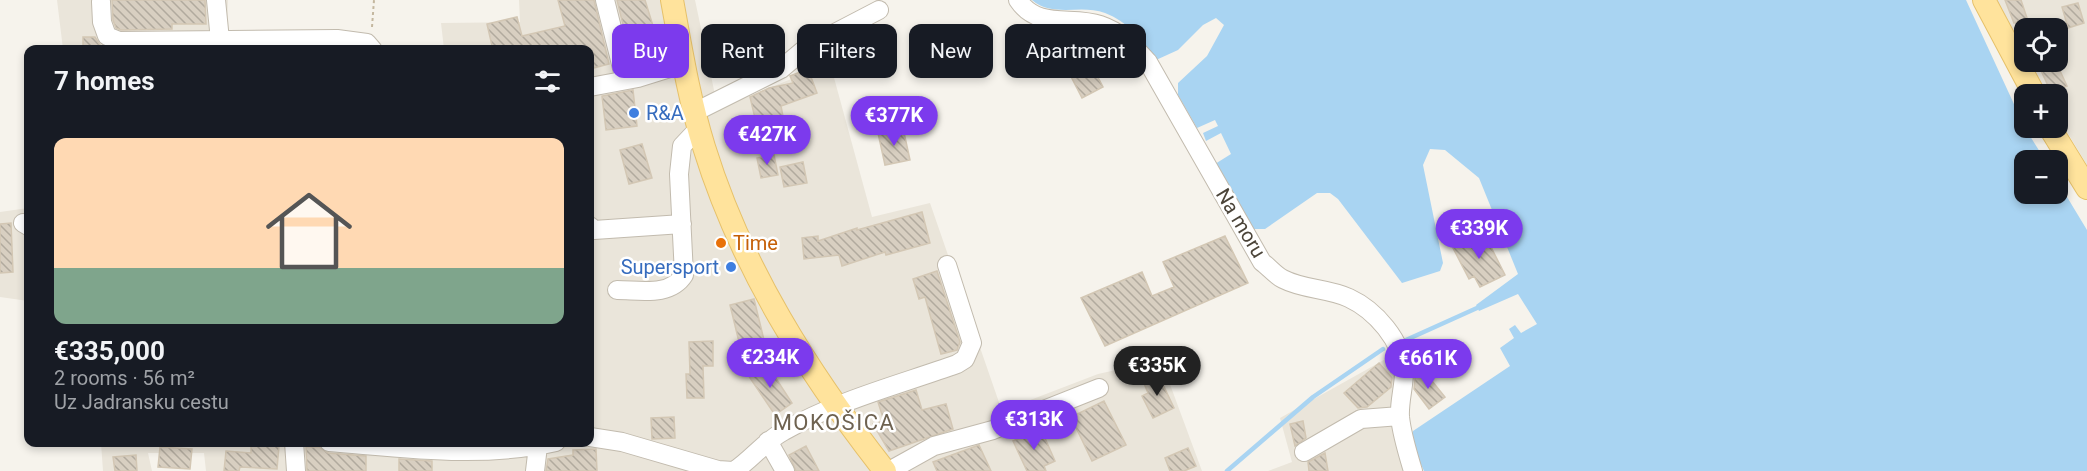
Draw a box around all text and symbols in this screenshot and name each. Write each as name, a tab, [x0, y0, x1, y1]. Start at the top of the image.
map controls	[2014, 18, 2068, 204]
button: locate	[2014, 18, 2068, 72]
chip: Buy	[612, 24, 689, 78]
chip: Rent	[701, 24, 785, 78]
chip: Filters	[797, 24, 897, 78]
chip: New	[909, 24, 993, 78]
chip: Apartment	[1005, 24, 1146, 78]
icon: filters	[531, 65, 564, 98]
text: 7 homes	[54, 66, 155, 96]
button: +	[2014, 84, 2068, 138]
pin: €377K	[852, 96, 936, 147]
place label: R&A	[646, 101, 684, 125]
text: €377K	[865, 103, 923, 127]
marker: R&A	[627, 106, 641, 120]
pin: €427K	[725, 115, 809, 166]
text: €427K	[738, 122, 796, 146]
button: −	[2014, 150, 2068, 204]
icon: home	[255, 177, 363, 285]
street label: Na moru	[1211, 184, 1271, 262]
pin: €339K	[1437, 209, 1521, 260]
text: €339K	[1450, 216, 1508, 240]
place label: Time	[733, 231, 778, 255]
marker: Time	[714, 236, 728, 250]
place label: Supersport	[621, 255, 719, 279]
marker: Supersport	[724, 260, 738, 274]
text: €335,000	[54, 336, 165, 366]
pin: €234K	[728, 338, 812, 389]
pin: €661K	[1386, 339, 1470, 390]
text: €234K	[741, 345, 799, 369]
pin: €335K	[1115, 346, 1199, 397]
text: €661K	[1399, 346, 1457, 370]
text: €335K	[1128, 353, 1186, 377]
text: 2 rooms · 56 m²	[54, 366, 195, 390]
text: Uz Jadransku cestu	[54, 390, 229, 414]
pin: €313K	[992, 400, 1076, 451]
text: €313K	[1005, 407, 1063, 431]
district label: MOKOŠICA	[773, 409, 895, 435]

